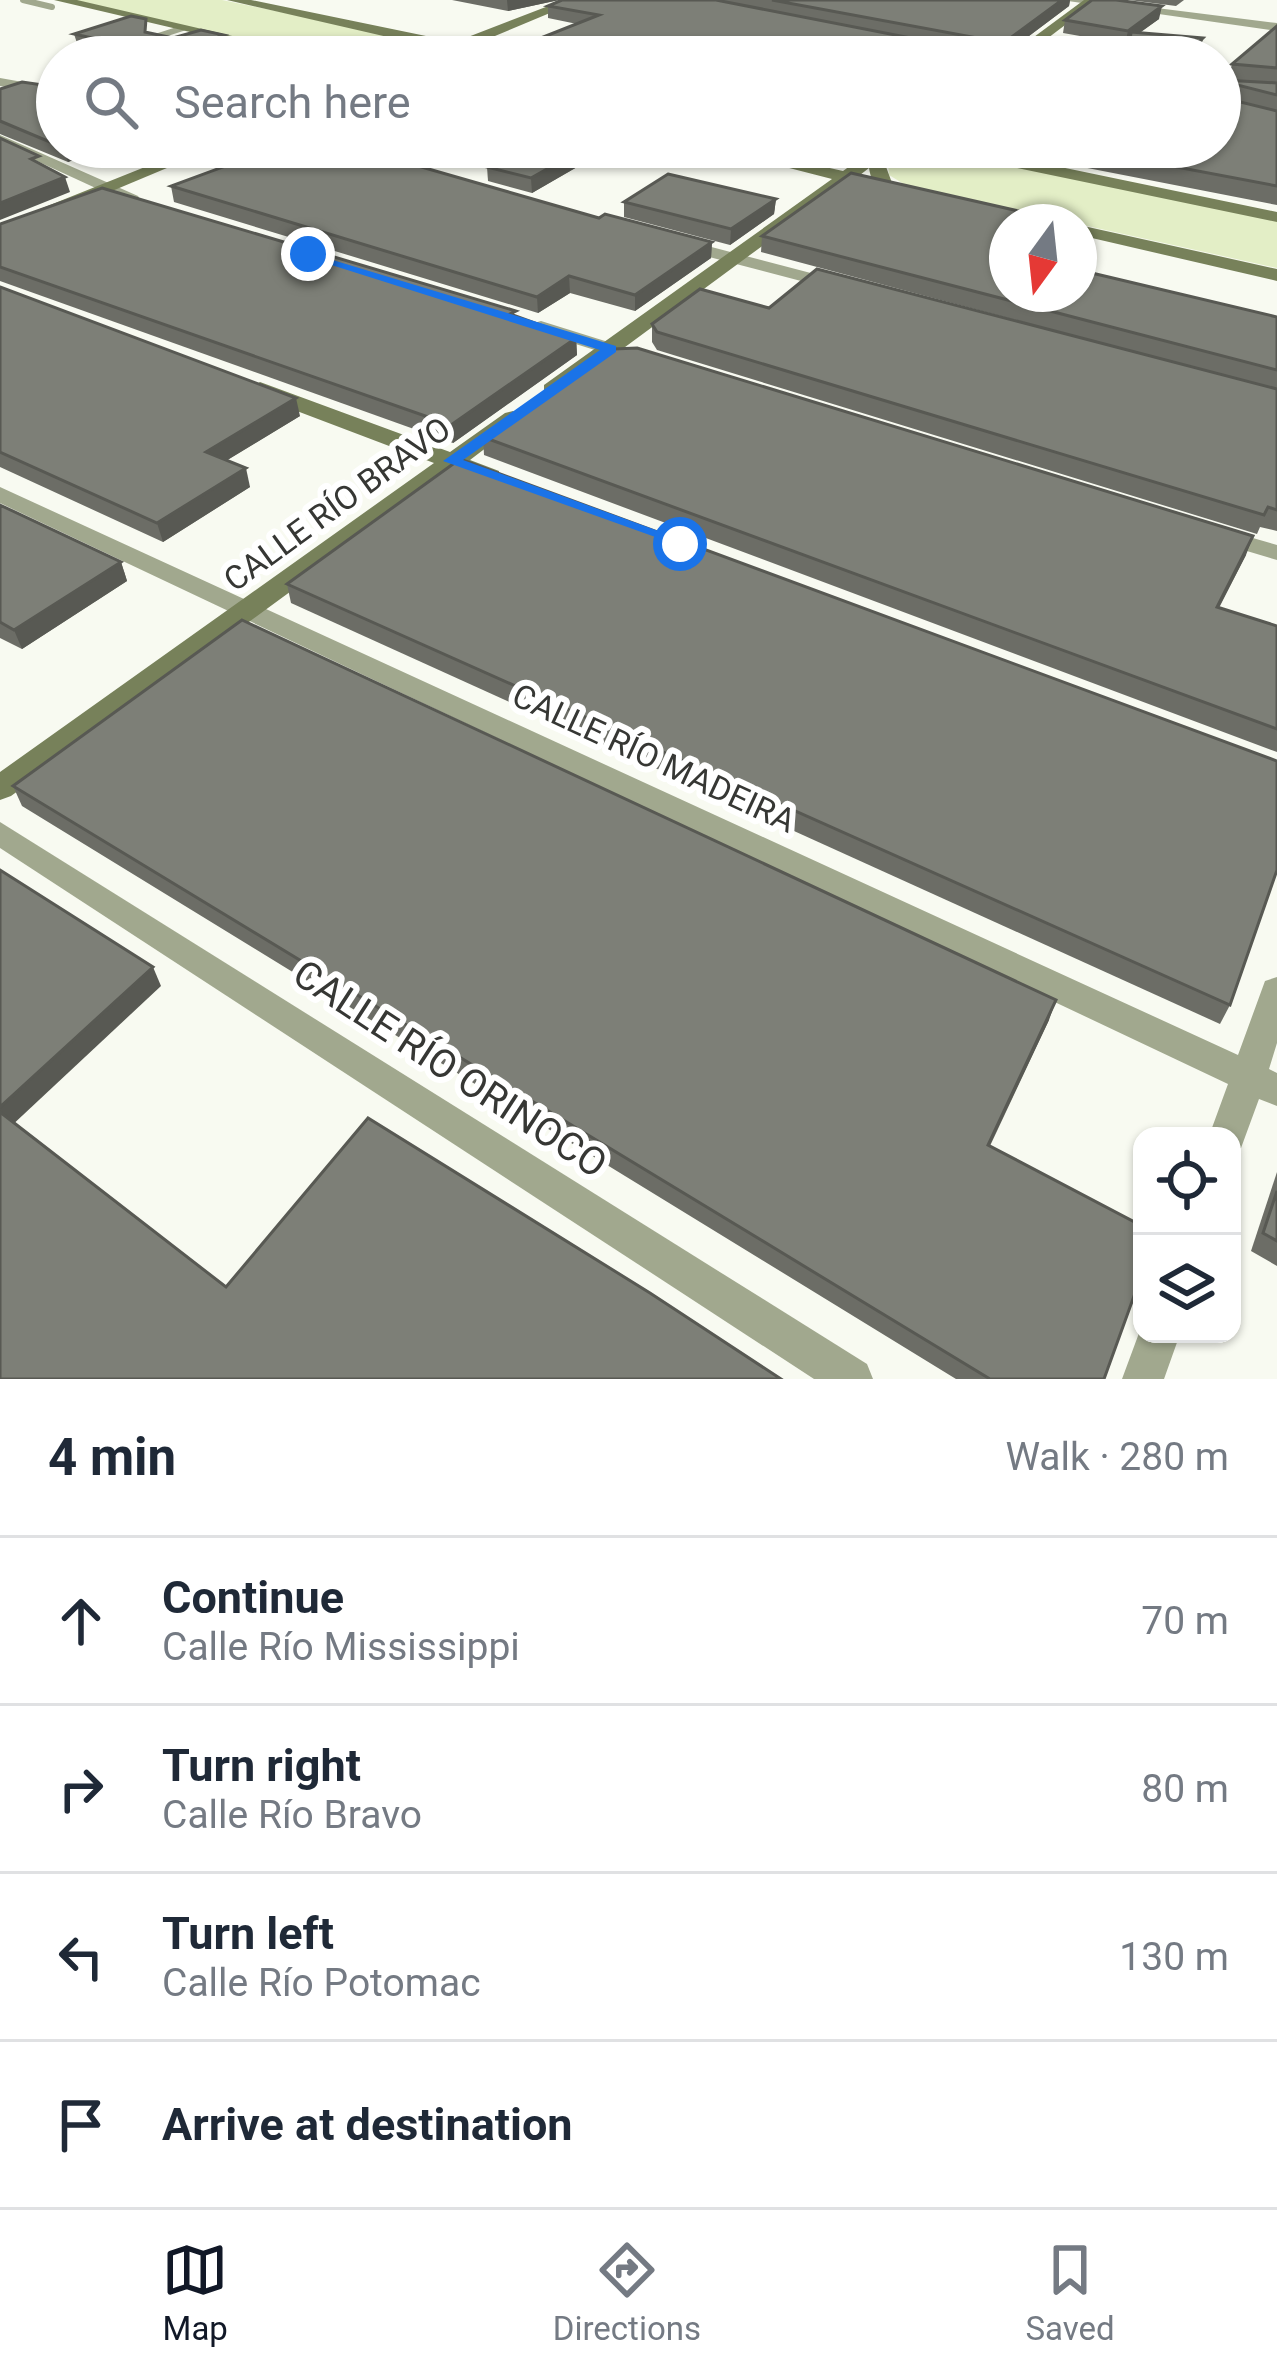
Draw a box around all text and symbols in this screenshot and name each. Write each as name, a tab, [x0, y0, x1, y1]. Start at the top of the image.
search box	[36, 36, 1241, 168]
icon: search	[78, 69, 144, 135]
text: Search here	[174, 76, 411, 129]
north arrow	[989, 204, 1097, 312]
route end	[281, 227, 335, 281]
street label: CALLE RÍO BRAVO	[216, 409, 458, 599]
route start	[653, 517, 707, 571]
street label: CALLE RÍO MADEIRA	[506, 675, 802, 841]
street label: CALLE RÍO ORINOCO	[285, 951, 615, 1187]
map controls	[1133, 1127, 1241, 1343]
button: locate	[1133, 1127, 1241, 1235]
button: layers	[1133, 1235, 1241, 1343]
text: 4 min	[48, 1428, 176, 1487]
text: Walk · 280 m	[1005, 1434, 1229, 1480]
text: Continue	[162, 1571, 344, 1624]
icon: ahead	[48, 1588, 114, 1654]
text: 70 m	[1141, 1598, 1229, 1644]
text: Calle Río Mississippi	[162, 1624, 520, 1670]
text: Turn right	[162, 1739, 361, 1792]
icon: right	[48, 1756, 114, 1822]
text: 80 m	[1141, 1766, 1229, 1812]
text: Calle Río Bravo	[162, 1792, 422, 1838]
text: Turn left	[162, 1907, 334, 1960]
icon: left	[48, 1924, 114, 1990]
text: 130 m	[1119, 1934, 1229, 1980]
text: Calle Río Potomac	[162, 1960, 481, 2006]
icon: arrive	[48, 2092, 114, 2158]
text: Arrive at destination	[162, 2098, 573, 2151]
tab: Map	[162, 2237, 228, 2348]
tab: Directions	[553, 2237, 701, 2348]
tab: Saved	[1026, 2237, 1115, 2348]

